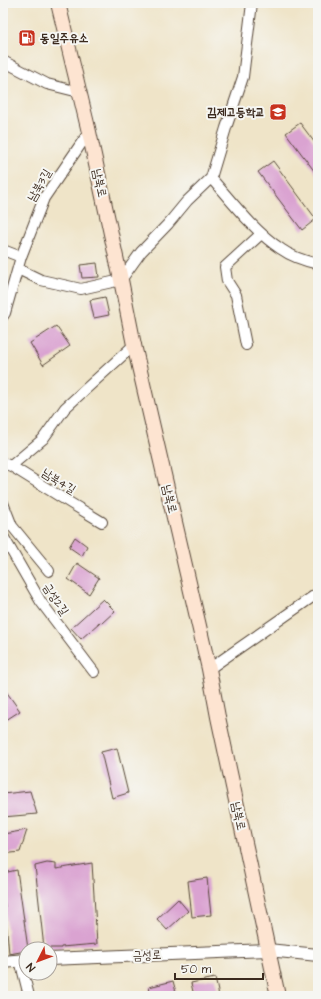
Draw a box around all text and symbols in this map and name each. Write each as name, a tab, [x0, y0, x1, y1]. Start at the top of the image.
fuel station icon: 동일주유소	[17, 28, 37, 48]
place label: 동일주유소	[40, 30, 89, 47]
school or university icon: 김제고등학교	[268, 102, 288, 122]
place label: 김제고등학교	[207, 104, 265, 121]
street label: 남북3길	[23, 166, 56, 205]
street label: 남북로	[88, 167, 111, 199]
street label: 남북4길	[38, 464, 79, 499]
street label: 남북로	[158, 483, 181, 515]
street label: 금성2길	[39, 580, 73, 619]
street label: 남북로	[227, 800, 250, 832]
north arrow	[18, 941, 58, 981]
street label: 금성로	[132, 946, 162, 965]
scale bar	[175, 955, 263, 981]
text: N	[23, 960, 39, 975]
text: 50 m	[181, 961, 212, 978]

